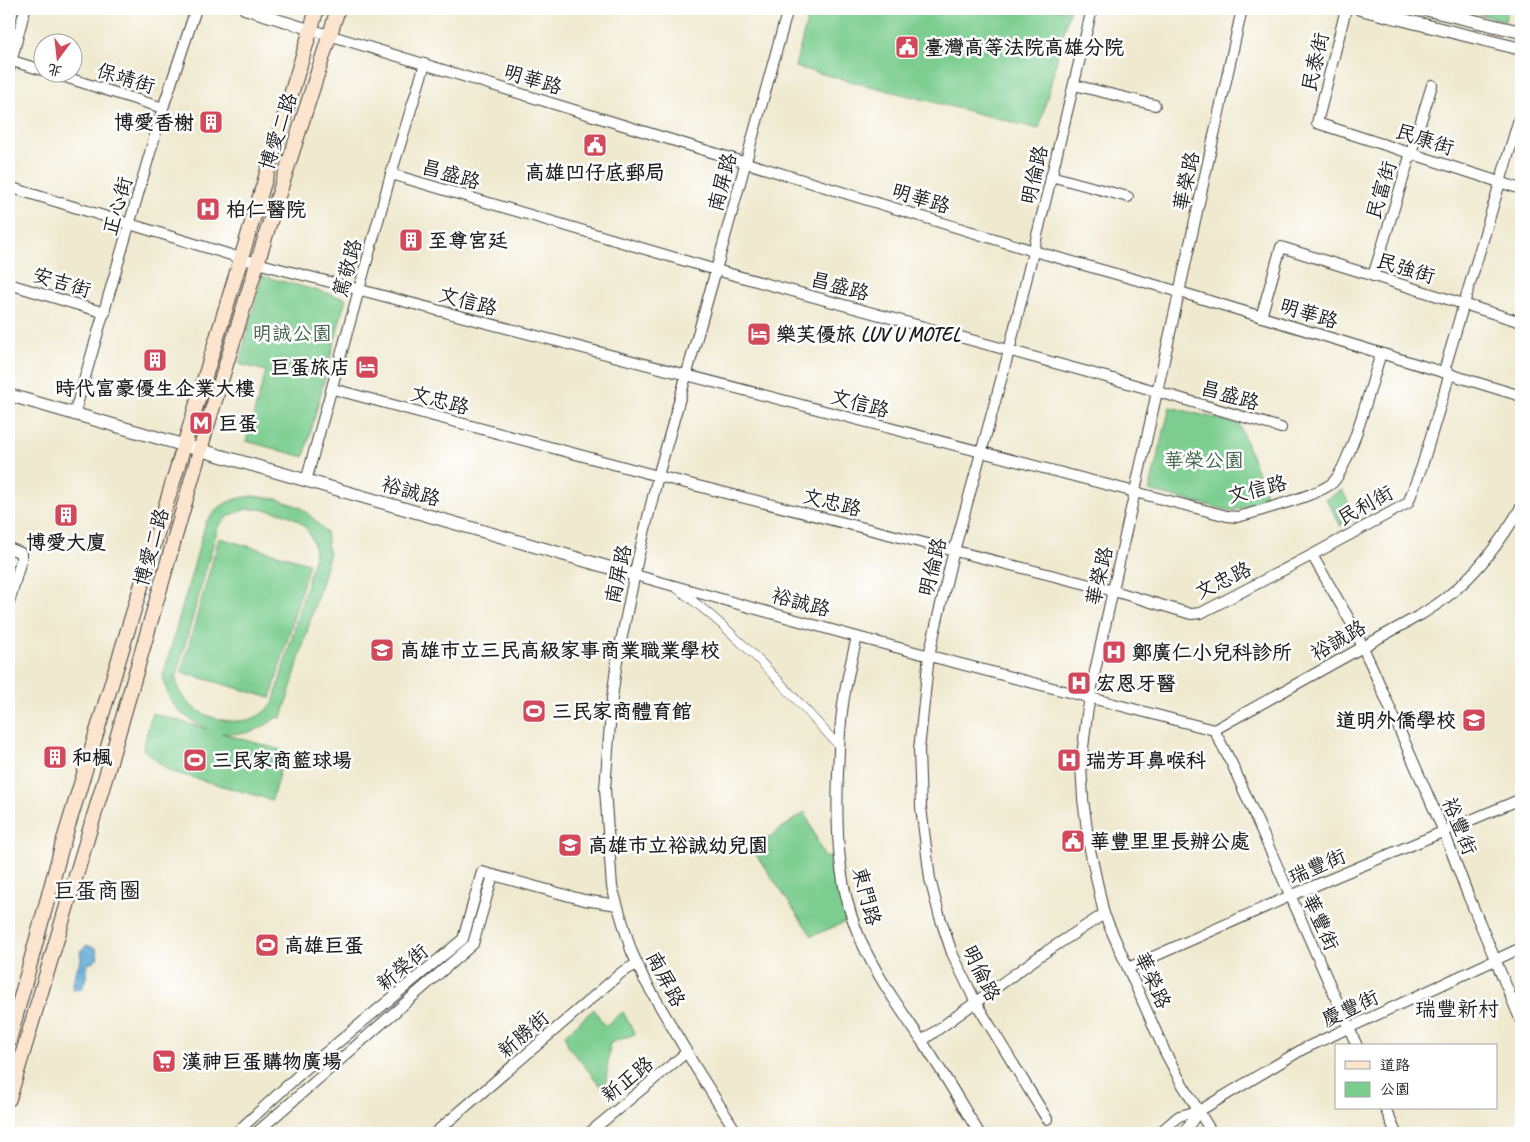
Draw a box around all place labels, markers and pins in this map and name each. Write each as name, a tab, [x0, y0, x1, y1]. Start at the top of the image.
public building icon: 臺灣高等法院高雄分院	[894, 34, 920, 60]
place label: 臺灣高等法院高雄分院	[924, 35, 1124, 60]
building icon: 博愛香榭	[198, 109, 224, 135]
place label: 博愛香榭	[114, 110, 194, 135]
public building icon: 高雄凹仔底郵局	[582, 132, 608, 158]
place label: 高雄凹仔底郵局	[525, 160, 665, 185]
hospital icon: 柏仁醫院	[195, 196, 221, 222]
place label: 柏仁醫院	[226, 197, 306, 222]
building icon: 至尊宮廷	[398, 227, 424, 253]
place label: 至尊宮廷	[428, 228, 508, 253]
hotel icon: 樂芙優旅 LUV U MOTEL	[746, 321, 772, 347]
place label: 樂芙優旅 LUV U MOTEL	[776, 322, 961, 347]
building icon: 時代富豪優生企業大樓	[142, 347, 168, 373]
hotel icon: 巨蛋旅店	[354, 354, 380, 380]
place label: 巨蛋旅店	[270, 355, 350, 380]
place label: 時代富豪優生企業大樓	[55, 376, 255, 401]
metro station icon: 巨蛋	[188, 410, 214, 436]
place label: 巨蛋	[218, 411, 258, 436]
building icon: 博愛大廈	[53, 502, 79, 528]
place label: 博愛大廈	[26, 530, 106, 555]
school or university icon: 高雄市立三民高級家事商業職業學校	[369, 637, 395, 663]
place label: 高雄市立三民高級家事商業職業學校	[400, 638, 720, 663]
hospital icon: 鄭廣仁小兒科診所	[1101, 639, 1127, 665]
place label: 鄭廣仁小兒科診所	[1132, 640, 1292, 665]
hospital icon: 宏恩牙醫	[1066, 670, 1092, 696]
place label: 宏恩牙醫	[1096, 671, 1176, 696]
sports icon: 三民家商體育館	[521, 698, 547, 724]
place label: 三民家商體育館	[552, 699, 692, 724]
school or university icon: 道明外僑學校	[1461, 707, 1487, 733]
place label: 道明外僑學校	[1336, 708, 1456, 733]
building icon: 和楓	[42, 744, 68, 770]
place label: 和楓	[72, 745, 112, 770]
sports icon: 三民家商籃球場	[182, 747, 208, 773]
hospital icon: 瑞芳耳鼻喉科	[1056, 747, 1082, 773]
place label: 三民家商籃球場	[212, 748, 352, 773]
place label: 瑞芳耳鼻喉科	[1086, 748, 1206, 773]
public building icon: 華豐里里長辦公處	[1060, 828, 1086, 854]
place label: 華豐里里長辦公處	[1090, 829, 1250, 854]
school or university icon: 高雄市立裕誠幼兒園	[557, 832, 583, 858]
place label: 高雄市立裕誠幼兒園	[588, 833, 768, 858]
sports icon: 高雄巨蛋	[254, 932, 280, 958]
place label: 高雄巨蛋	[284, 933, 364, 958]
supermarket icon: 漢神巨蛋購物廣場	[151, 1048, 177, 1074]
place label: 漢神巨蛋購物廣場	[182, 1049, 342, 1074]

